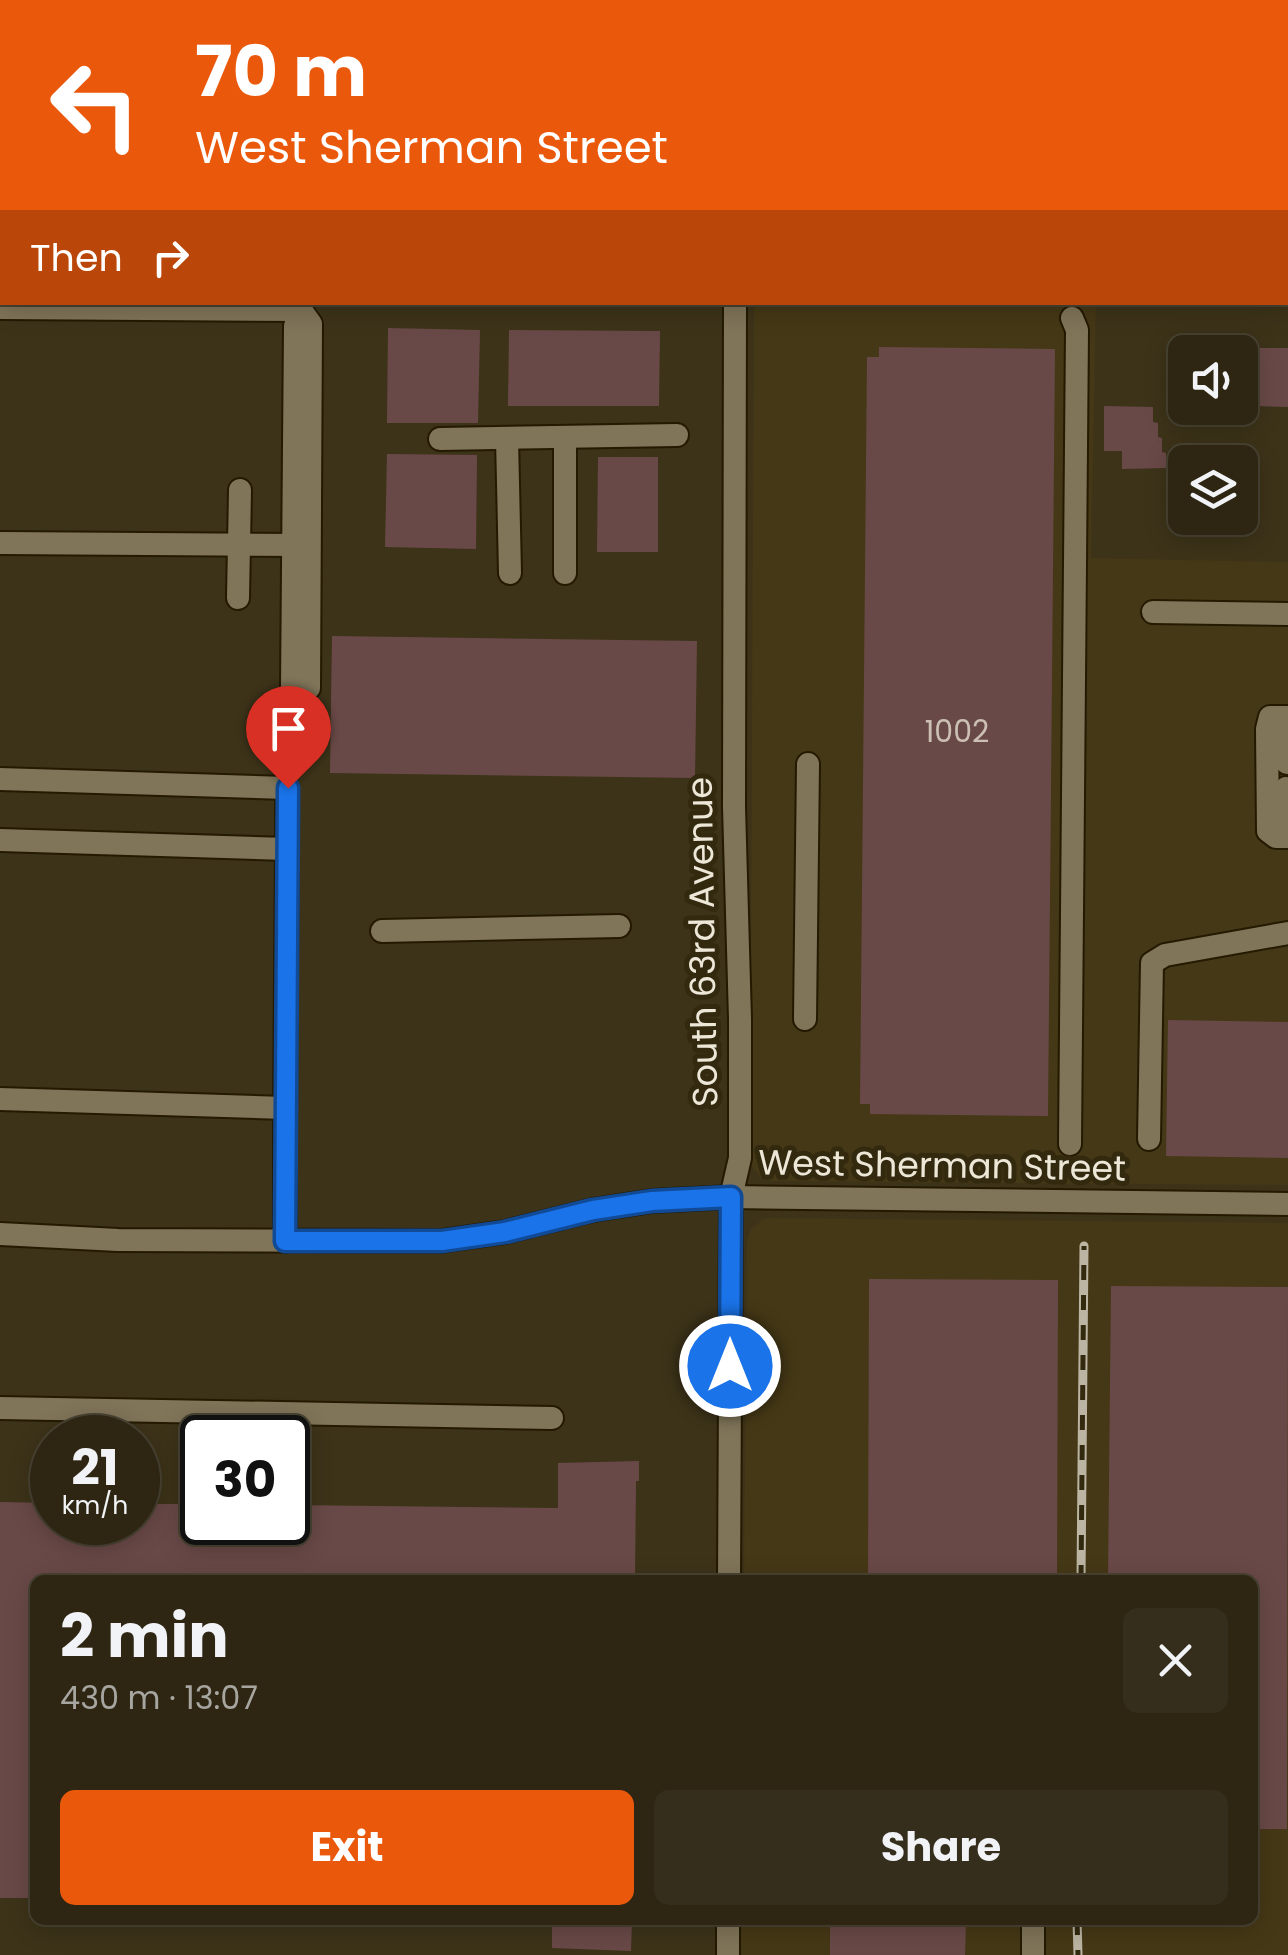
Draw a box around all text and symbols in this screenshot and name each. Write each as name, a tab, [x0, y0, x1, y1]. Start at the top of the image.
text: 70 m	[195, 22, 367, 121]
icon: left	[30, 40, 160, 170]
text: West Sherman Street	[195, 116, 668, 179]
icon: right	[143, 230, 198, 285]
text: Then	[30, 231, 123, 284]
map controls	[1168, 335, 1258, 535]
button: sound	[1168, 335, 1258, 425]
button: layers	[1168, 445, 1258, 535]
pin	[246, 686, 331, 789]
icon: arrive	[261, 701, 316, 756]
house number: 1002	[925, 710, 989, 753]
street label: South 63rd Avenue	[675, 777, 729, 1107]
street label: West Sherman Street	[758, 1137, 1126, 1193]
position arrow	[678, 1314, 782, 1418]
speed limit sign: 30	[180, 1415, 310, 1545]
text: 21	[71, 1432, 119, 1503]
text: km/h	[62, 1488, 128, 1523]
text: 2 min	[60, 1594, 229, 1678]
button: close	[1123, 1608, 1228, 1713]
text: 430 m · 13:07	[60, 1675, 258, 1720]
button: Exit	[60, 1790, 634, 1905]
button: Share	[654, 1790, 1228, 1905]

